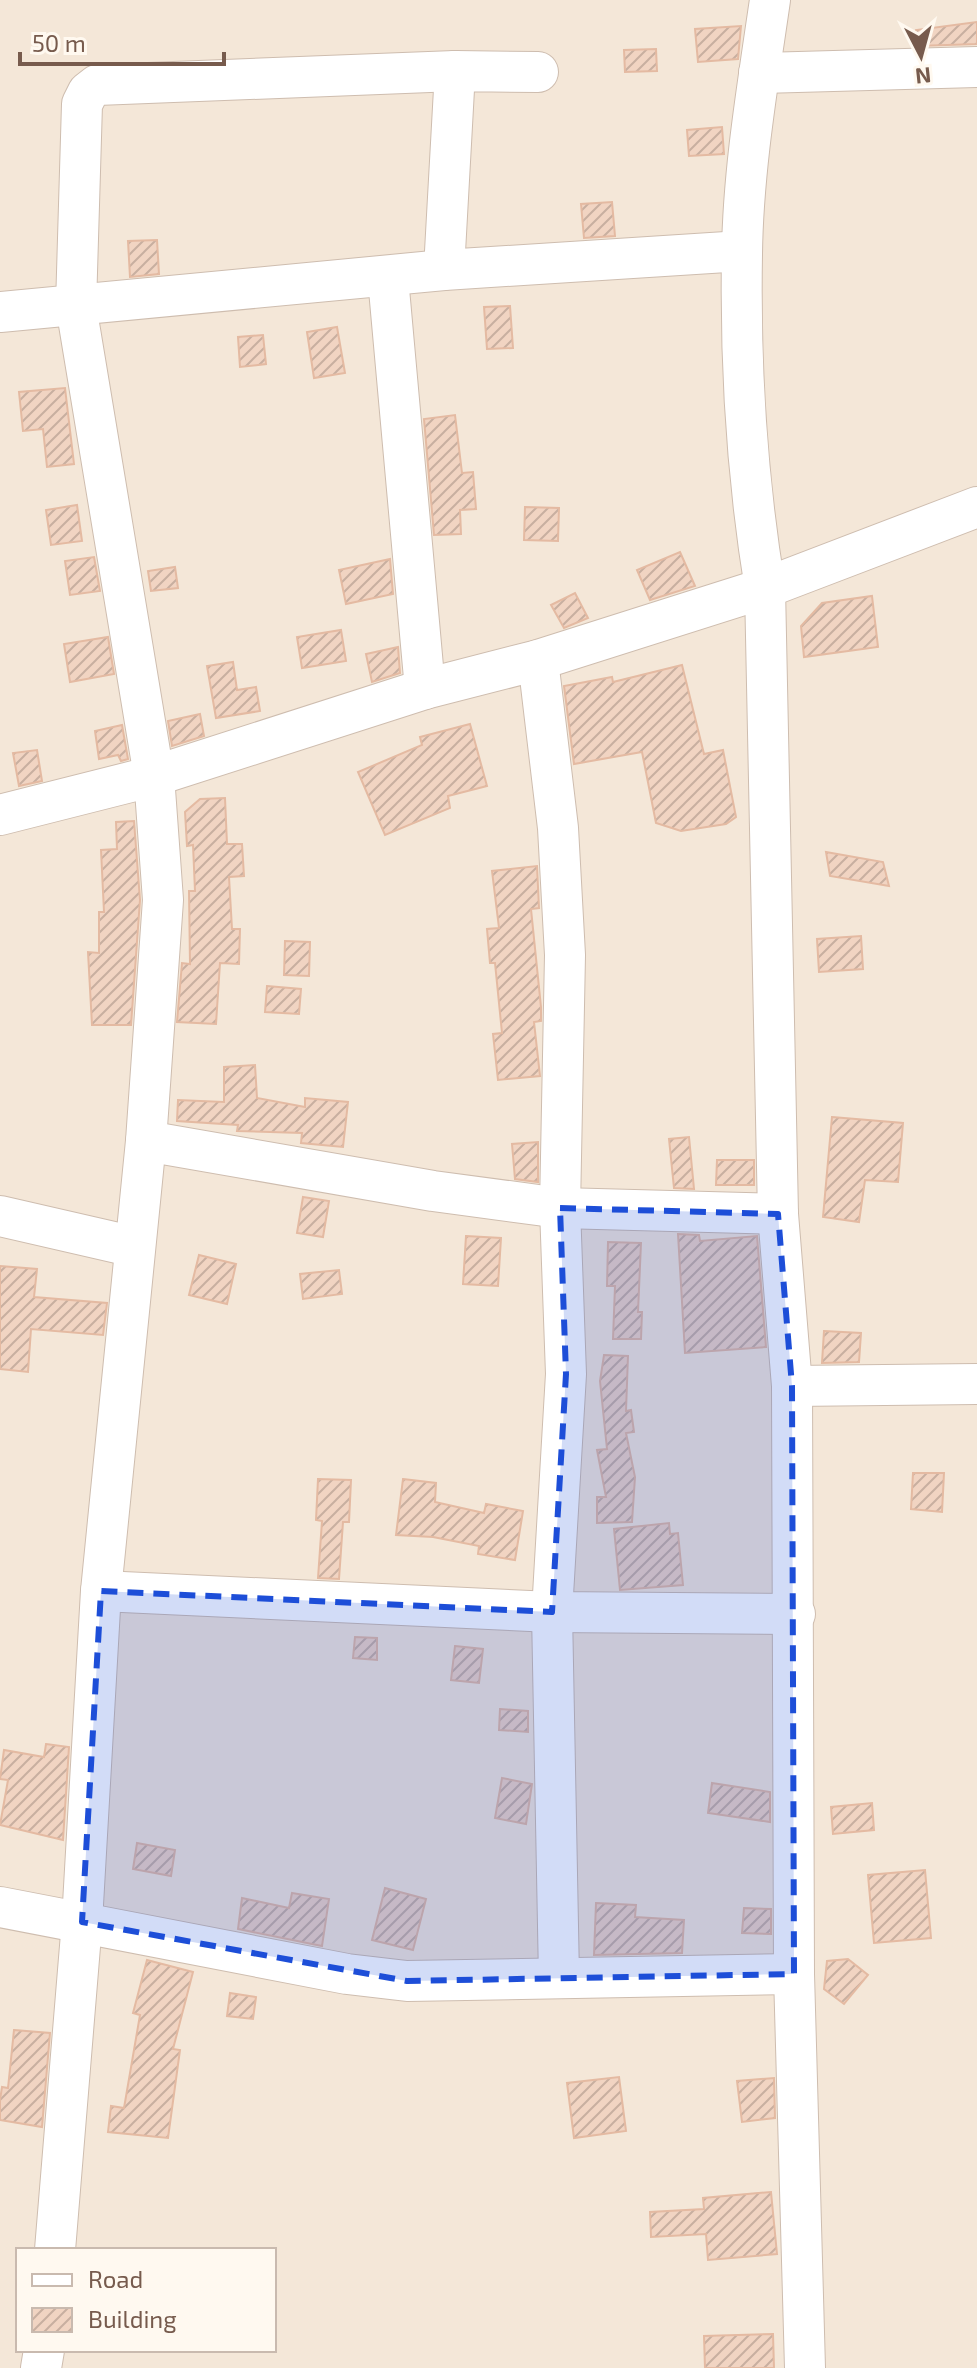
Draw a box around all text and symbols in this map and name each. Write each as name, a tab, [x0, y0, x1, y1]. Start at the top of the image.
scale bar	[20, 16, 224, 66]
north arrow	[881, 16, 961, 96]
text: 50 m	[32, 28, 86, 57]
text: N	[914, 63, 932, 91]
legend	[16, 2248, 276, 2352]
text: Road	[88, 2264, 143, 2293]
text: Building	[88, 2304, 177, 2333]

